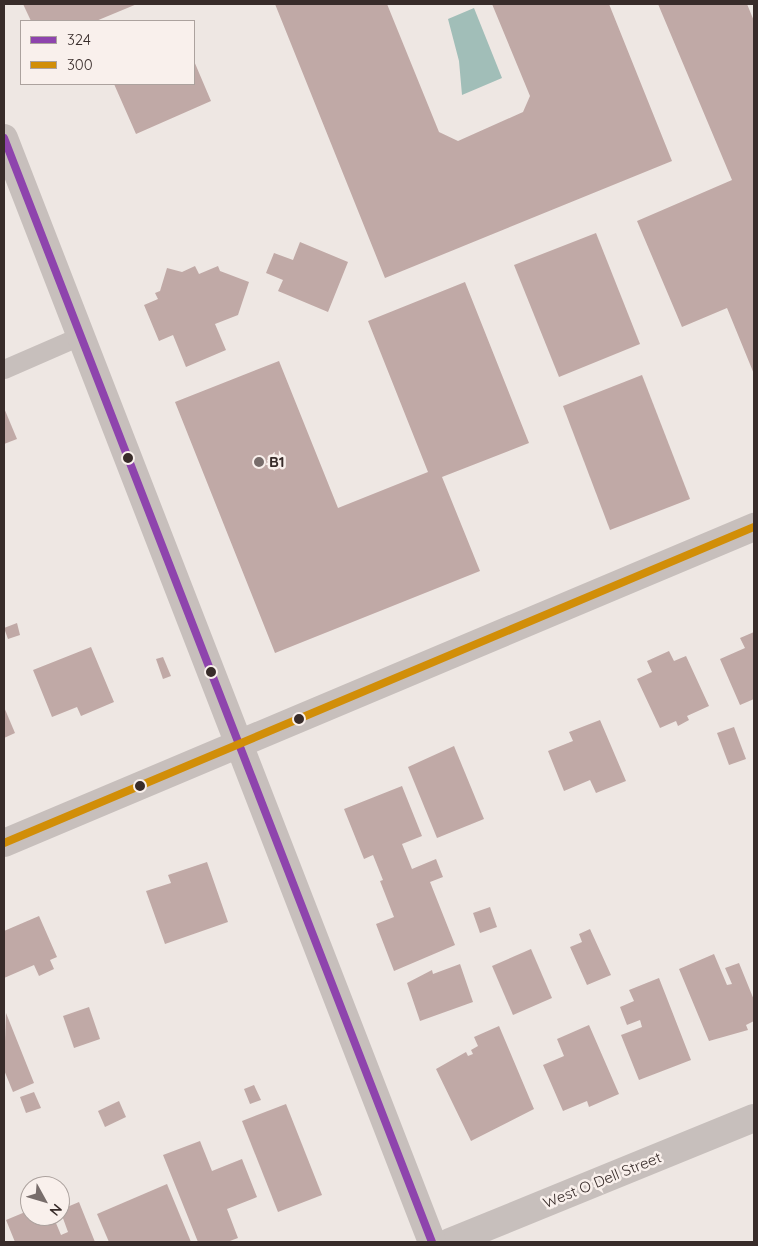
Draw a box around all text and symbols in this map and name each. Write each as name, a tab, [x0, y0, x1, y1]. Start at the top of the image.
legend	[20, 20, 195, 85]
text: 324	[67, 30, 91, 49]
text: 300	[67, 55, 93, 74]
unlabelled marker	[123, 453, 133, 463]
place label: B1	[269, 453, 285, 471]
marker: B1	[253, 456, 265, 468]
unlabelled marker	[206, 667, 216, 677]
unlabelled marker	[294, 714, 304, 724]
unlabelled marker	[135, 781, 145, 791]
street label: West O Dell Street	[540, 1148, 664, 1212]
north arrow	[20, 1176, 70, 1226]
text: N	[46, 1200, 66, 1219]

